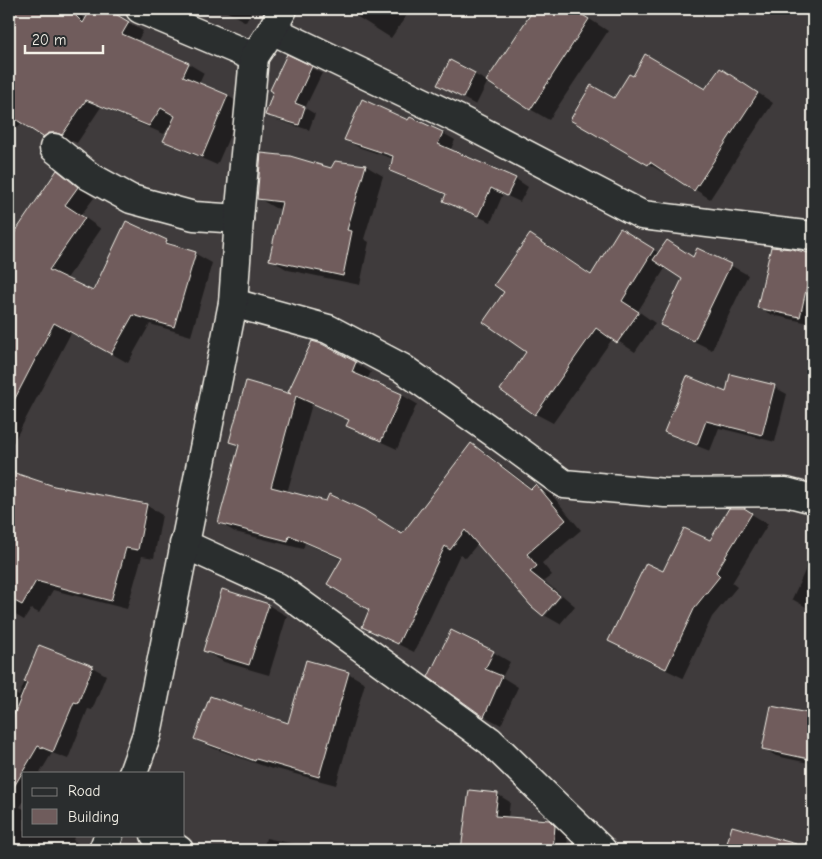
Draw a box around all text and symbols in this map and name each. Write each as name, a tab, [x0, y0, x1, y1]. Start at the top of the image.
scale bar	[25, 22, 102, 54]
text: 20 m	[32, 31, 66, 49]
legend	[22, 772, 185, 836]
text: Road	[68, 782, 100, 800]
text: Building	[68, 808, 119, 826]

